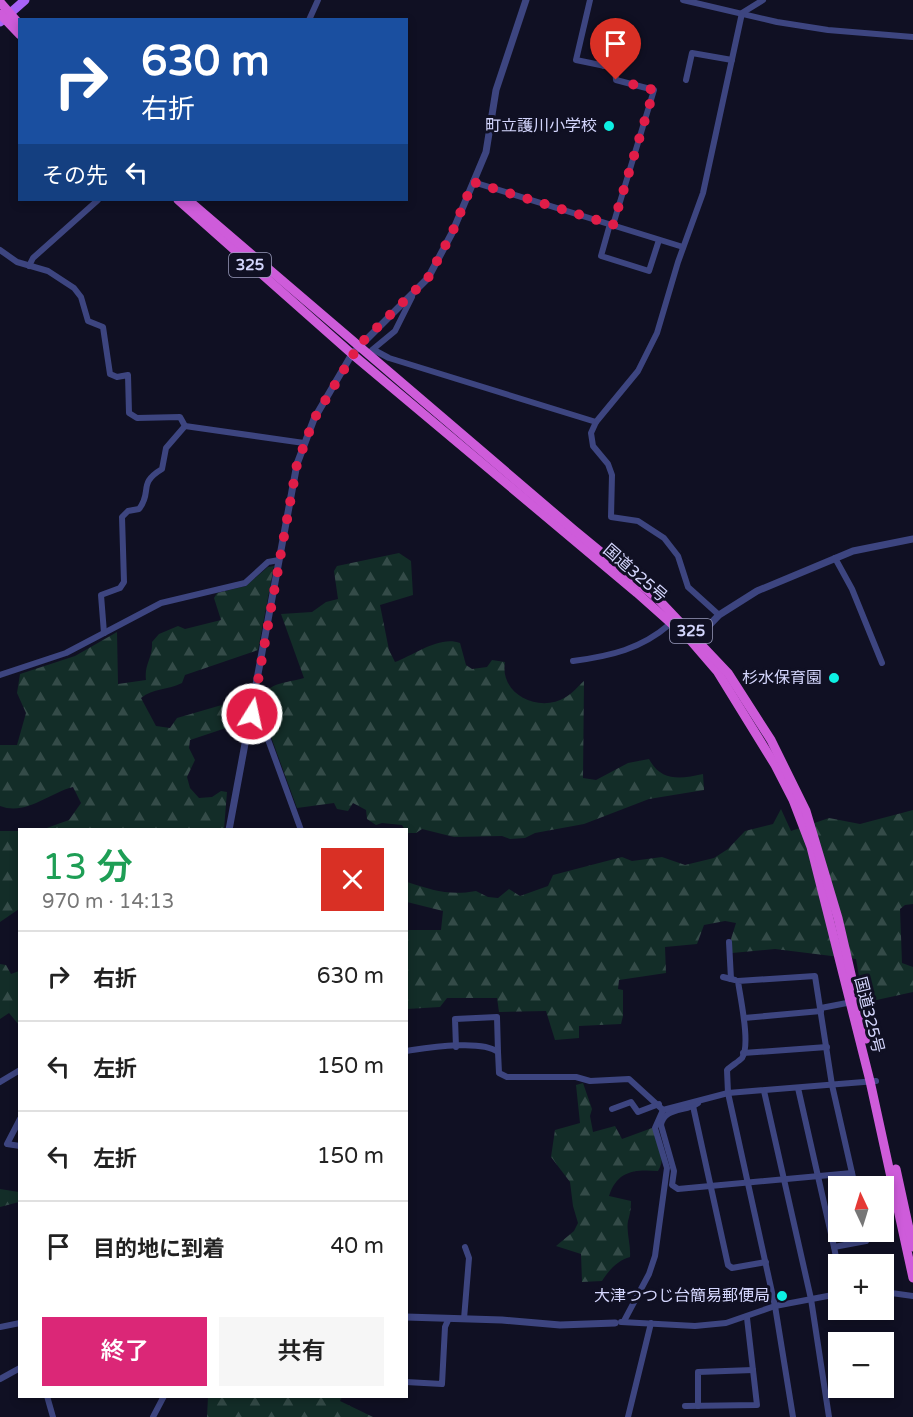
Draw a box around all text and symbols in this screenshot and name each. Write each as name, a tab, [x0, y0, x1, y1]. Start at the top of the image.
pin	[590, 18, 641, 80]
icon: arrive	[599, 27, 632, 60]
text: 630 m	[141, 36, 270, 87]
icon: right	[42, 42, 120, 120]
text: 右折	[141, 93, 195, 126]
place label: 町立護川小学校	[485, 116, 597, 136]
marker: 町立護川小学校	[602, 119, 616, 133]
icon: left	[120, 156, 153, 189]
text: その先	[42, 163, 108, 189]
road number: 325	[229, 253, 271, 277]
street label: 国道325号	[599, 540, 671, 606]
road number: 325	[670, 619, 712, 643]
place label: 杉水保育園	[742, 668, 822, 688]
marker: 杉水保育園	[827, 671, 841, 685]
position arrow	[220, 682, 284, 746]
text: 13 分	[42, 846, 133, 889]
button: close	[321, 848, 384, 911]
text: 970 m · 14:13	[42, 890, 174, 914]
icon: right	[42, 960, 75, 993]
text: 630 m	[317, 963, 384, 989]
text: 右折	[93, 966, 137, 992]
street label: 国道325号	[850, 975, 888, 1055]
icon: left	[42, 1050, 75, 1083]
text: 150 m	[317, 1053, 384, 1079]
text: 左折	[93, 1056, 137, 1082]
icon: left	[42, 1140, 75, 1173]
text: 150 m	[317, 1143, 384, 1169]
text: 左折	[93, 1146, 137, 1172]
north arrow	[828, 1176, 894, 1242]
map controls	[828, 1176, 894, 1398]
icon: arrive	[42, 1230, 75, 1263]
text: 40 m	[330, 1233, 384, 1259]
text: 目的地に到着	[93, 1236, 225, 1262]
button: +	[828, 1254, 894, 1320]
place label: 大津つつじ台簡易郵便局	[594, 1286, 770, 1306]
marker: 大津つつじ台簡易郵便局	[775, 1289, 789, 1303]
button: 終了	[42, 1317, 207, 1386]
button: 共有	[219, 1317, 384, 1386]
button: −	[828, 1332, 894, 1398]

